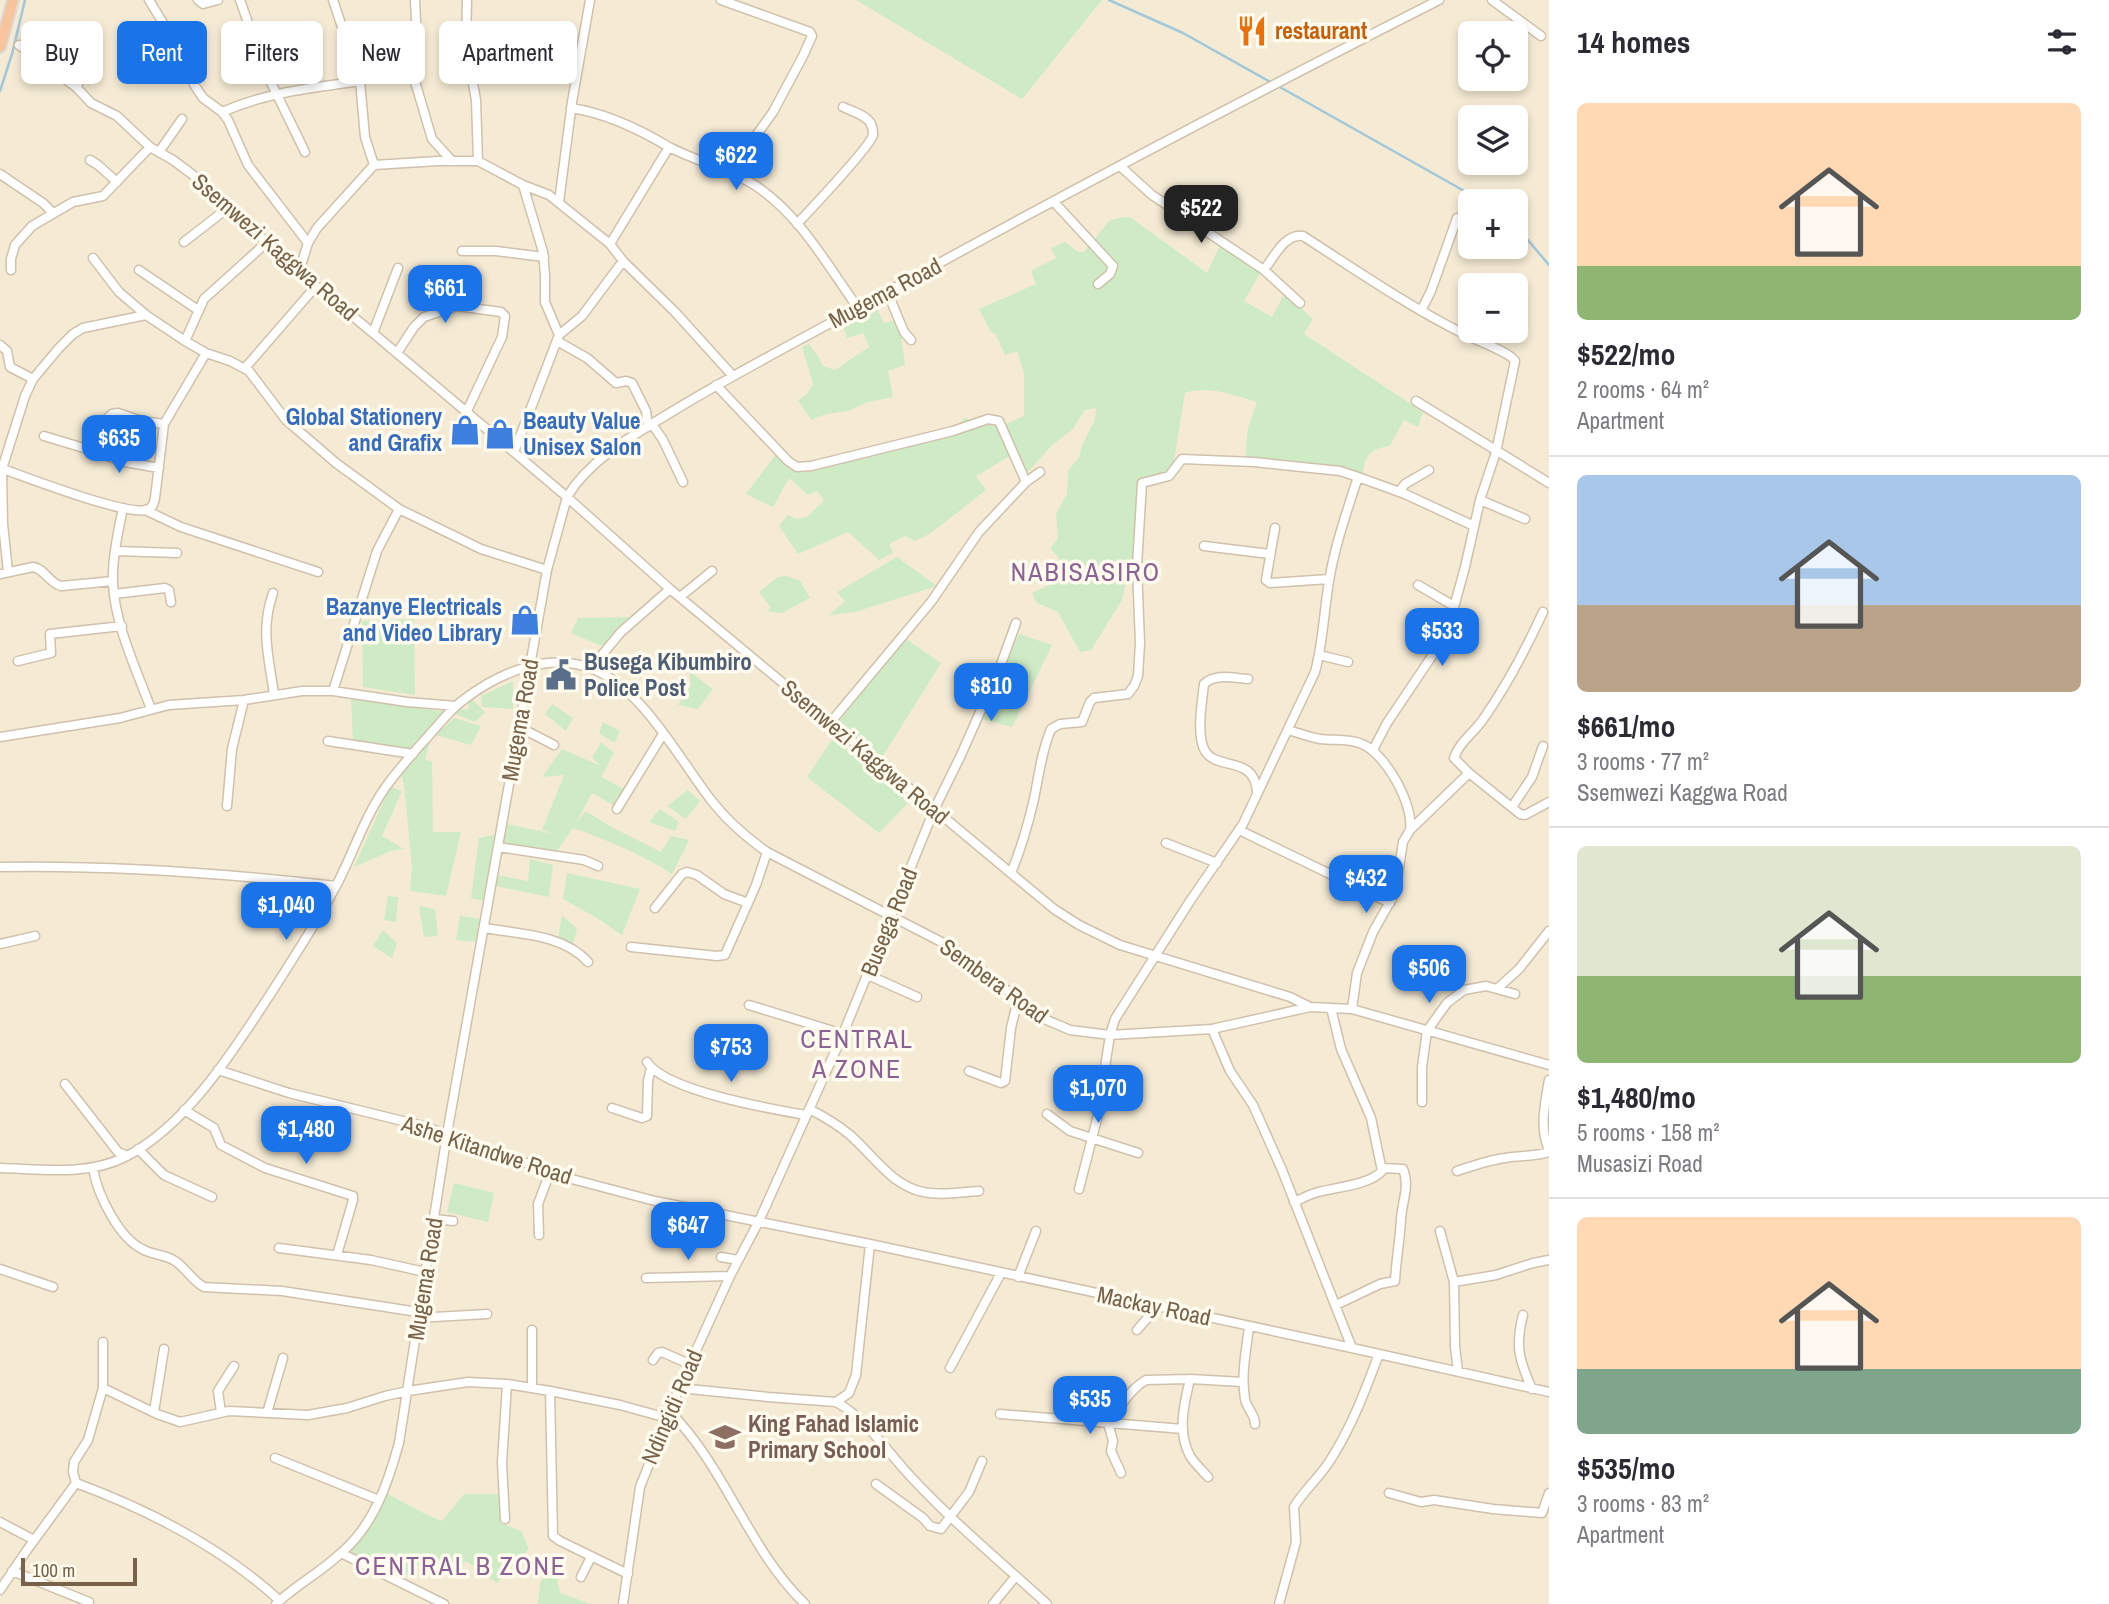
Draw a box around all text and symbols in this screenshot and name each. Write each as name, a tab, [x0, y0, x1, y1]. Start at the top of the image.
restaurant icon: restaurant	[1235, 14, 1269, 48]
place label: restaurant	[1275, 15, 1367, 46]
chip: Buy	[21, 21, 103, 84]
chip: Rent	[117, 21, 207, 84]
chip: Filters	[221, 21, 323, 84]
chip: New	[337, 21, 425, 84]
chip: Apartment	[439, 21, 577, 84]
map controls	[1458, 21, 1528, 343]
button: locate	[1458, 21, 1528, 91]
text: 14 homes	[1577, 22, 1691, 62]
icon: filters	[2043, 23, 2081, 61]
button: layers	[1458, 105, 1528, 175]
pin: $622	[695, 132, 777, 192]
text: $622	[715, 139, 757, 170]
icon: home	[1766, 149, 1892, 275]
street label: Ssemwezi Kaggwa Road	[186, 166, 365, 327]
pin: $522	[1160, 186, 1242, 245]
button: +	[1458, 189, 1528, 259]
text: $522	[1180, 192, 1222, 223]
street label: Mugema Road	[823, 250, 947, 335]
pin: $661	[404, 266, 486, 325]
text: $661	[424, 272, 466, 303]
button: −	[1458, 273, 1528, 343]
text: $522/mo	[1577, 334, 1675, 374]
text: 2 rooms · 64 m²	[1577, 374, 1709, 405]
place label: Global Stationery and Grafix	[286, 401, 443, 458]
place label: Beauty Value Unisex Salon	[523, 405, 641, 462]
text: Apartment	[1577, 405, 1664, 436]
shop icon: Global Stationery and Grafix	[448, 413, 482, 447]
pin: $635	[78, 416, 160, 475]
shop icon: Beauty Value Unisex Salon	[483, 417, 517, 451]
text: $635	[98, 422, 140, 453]
icon: home	[1766, 521, 1892, 647]
district label: NABISASIRO	[1011, 554, 1161, 589]
place label: Bazanye Electricals and Video Library	[326, 591, 503, 648]
shop icon: Bazanye Electricals and Video Library	[508, 603, 542, 637]
pin: $533	[1401, 608, 1483, 668]
text: $533	[1421, 615, 1463, 646]
place label: Busega Kibumbiro Police Post	[584, 646, 752, 703]
street label: Mugema Road	[494, 656, 546, 784]
public building icon: Busega Kibumbiro Police Post	[544, 658, 578, 692]
pin: $810	[950, 664, 1032, 723]
text: $810	[970, 670, 1012, 701]
street label: Ssemwezi Kaggwa Road	[775, 672, 956, 831]
text: $661/mo	[1577, 706, 1675, 746]
text: 3 rooms · 77 m²	[1577, 746, 1709, 777]
text: Ssemwezi Kaggwa Road	[1577, 777, 1788, 808]
pin: $432	[1325, 856, 1407, 915]
text: $432	[1345, 862, 1387, 893]
street label: Busega Road	[853, 863, 924, 981]
pin: $1,040	[229, 883, 343, 942]
text: $1,040	[257, 889, 315, 920]
icon: home	[1766, 892, 1892, 1018]
street label: Sembera Road	[934, 931, 1055, 1030]
pin: $506	[1388, 946, 1470, 1005]
text: $506	[1408, 952, 1450, 983]
district label: CENTRAL A ZONE	[800, 1021, 914, 1086]
pin: $753	[690, 1024, 772, 1084]
text: $753	[710, 1031, 752, 1062]
pin: $1,070	[1041, 1066, 1155, 1125]
text: $1,070	[1069, 1072, 1127, 1103]
text: $1,480/mo	[1577, 1077, 1696, 1117]
pin: $1,480	[249, 1106, 363, 1166]
street label: Ashe Kitandwe Road	[397, 1107, 576, 1192]
text: $1,480	[277, 1113, 335, 1144]
text: 5 rooms · 158 m²	[1577, 1117, 1720, 1148]
text: Musasizi Road	[1577, 1148, 1703, 1179]
pin: $647	[647, 1202, 729, 1262]
text: $647	[667, 1209, 709, 1240]
street label: Mugema Road	[400, 1215, 449, 1342]
icon: home	[1766, 1263, 1892, 1389]
street label: Mackay Road	[1094, 1278, 1214, 1333]
street label: Ndingidi Road	[634, 1345, 710, 1469]
pin: $535	[1049, 1376, 1131, 1436]
text: $535	[1069, 1383, 1111, 1414]
place label: King Fahad Islamic Primary School	[748, 1408, 919, 1465]
school or university icon: King Fahad Islamic Primary School	[708, 1420, 742, 1454]
text: $535/mo	[1577, 1448, 1675, 1488]
text: 3 rooms · 83 m²	[1577, 1488, 1709, 1519]
text: Apartment	[1577, 1519, 1664, 1550]
district label: CENTRAL B ZONE	[355, 1548, 567, 1583]
scale bar	[21, 1555, 136, 1587]
text: 100 m	[32, 1557, 75, 1583]

